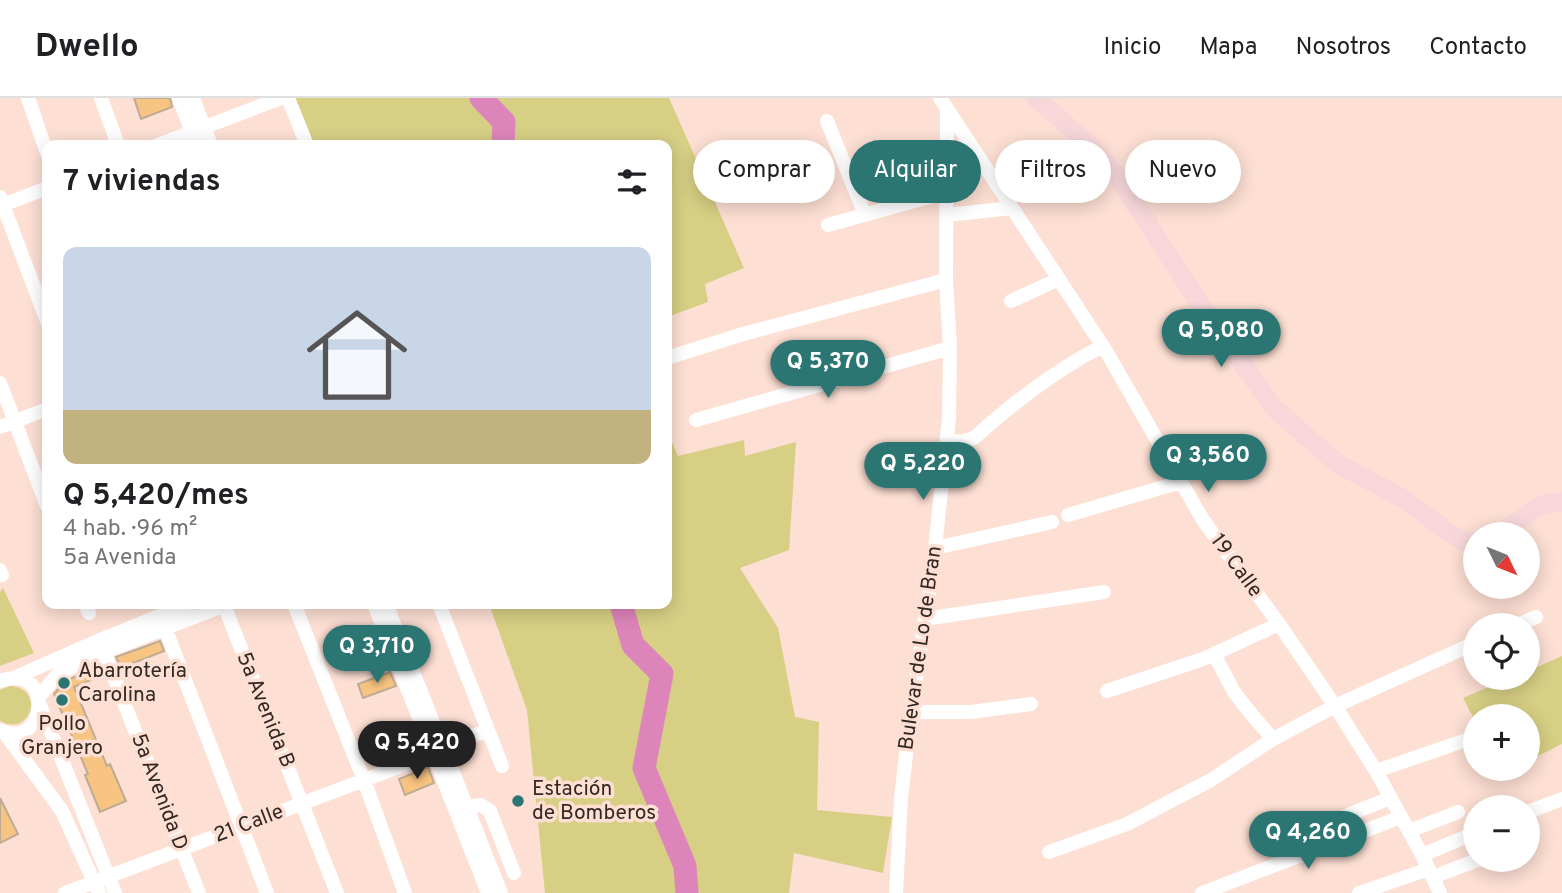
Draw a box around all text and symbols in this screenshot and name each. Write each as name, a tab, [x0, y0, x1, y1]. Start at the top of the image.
text: Dwello	[35, 27, 139, 69]
text: Inicio	[1104, 33, 1161, 63]
text: Mapa	[1199, 33, 1258, 63]
text: Nosotros	[1296, 33, 1391, 63]
text: Contacto	[1429, 33, 1527, 63]
chip: Comprar	[693, 140, 835, 203]
chip: Alquilar	[849, 140, 981, 203]
chip: Filtros	[995, 140, 1111, 203]
chip: Nuevo	[1125, 140, 1241, 203]
icon: filters	[613, 163, 651, 201]
text: 7 viviendas	[63, 164, 221, 201]
icon: home	[294, 292, 420, 418]
pin: Q 5,080	[1156, 310, 1286, 369]
text: Q 5,080	[1178, 317, 1264, 346]
pin: Q 5,370	[763, 341, 893, 400]
text: Q 5,370	[786, 348, 870, 377]
pin: Q 3,560	[1143, 434, 1273, 494]
pin: Q 5,220	[858, 442, 988, 502]
text: Q 3,560	[1166, 442, 1250, 471]
text: Q 5,220	[880, 450, 966, 479]
text: Q 5,420/mes	[63, 478, 249, 515]
text: 4 hab. · 96 m²	[63, 515, 197, 544]
north arrow	[1463, 522, 1540, 598]
map controls	[1463, 522, 1540, 872]
street label: 19 Calle	[1204, 529, 1268, 603]
text: 5a Avenida	[63, 544, 176, 573]
street label: Bulevar de Lo de Bran	[893, 544, 949, 752]
button: locate	[1463, 613, 1540, 690]
pin: Q 3,710	[312, 626, 442, 685]
text: Q 3,710	[339, 633, 415, 662]
street label: 5a Avenida B	[230, 648, 300, 772]
place label: Abarrotería Carolina	[78, 658, 187, 709]
marker: Abarrotería Carolina	[56, 675, 72, 691]
marker: Pollo Granjero	[54, 692, 70, 708]
button: +	[1463, 704, 1540, 781]
place label: Pollo Granjero	[21, 711, 103, 762]
pin: Q 5,420	[352, 722, 482, 781]
text: Q 5,420	[374, 729, 460, 758]
street label: 5a Avenida D	[124, 730, 194, 854]
place label: Estación de Bomberos	[532, 776, 656, 827]
marker: Estación de Bomberos	[510, 793, 526, 809]
button: −	[1463, 795, 1540, 872]
street label: 21 Calle	[210, 798, 288, 850]
pin: Q 4,260	[1243, 812, 1373, 871]
text: Q 4,260	[1265, 819, 1351, 848]

